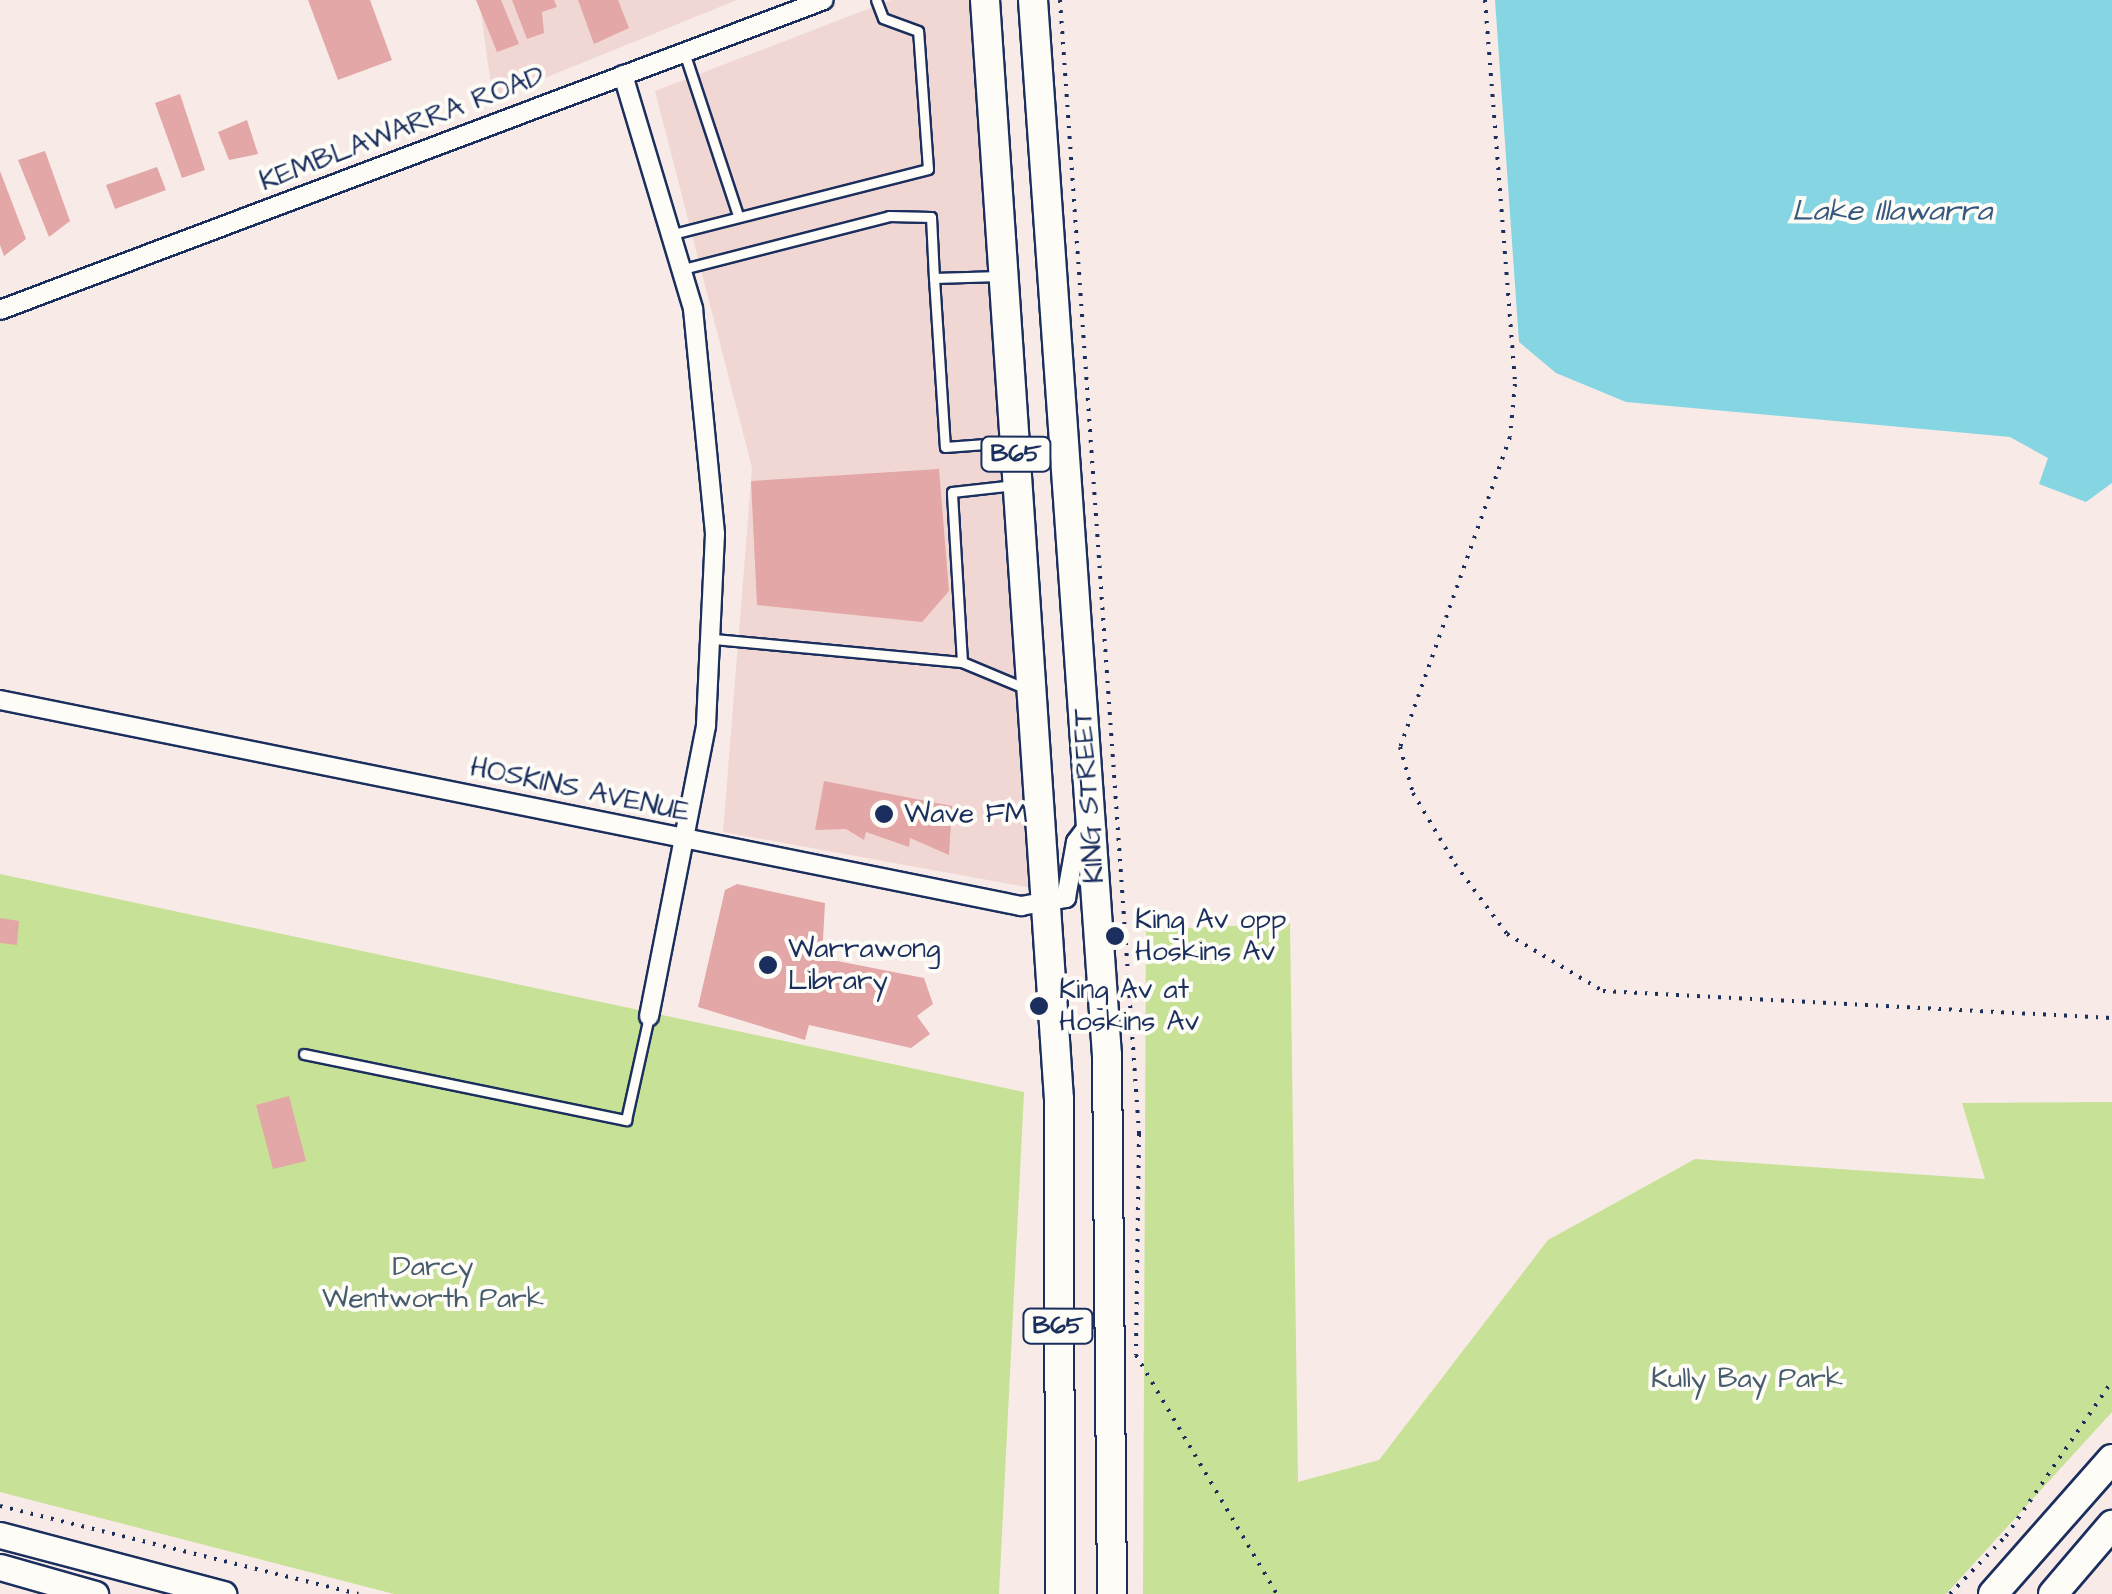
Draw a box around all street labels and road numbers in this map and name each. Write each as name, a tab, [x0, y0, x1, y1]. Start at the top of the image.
street label: KEMBLAWARRA ROAD	[255, 59, 549, 199]
road number: B65	[978, 434, 1054, 474]
street label: KING STREET	[1066, 707, 1112, 885]
street label: HOSKINS AVENUE	[467, 750, 693, 830]
road number: B65	[1020, 1306, 1096, 1346]

